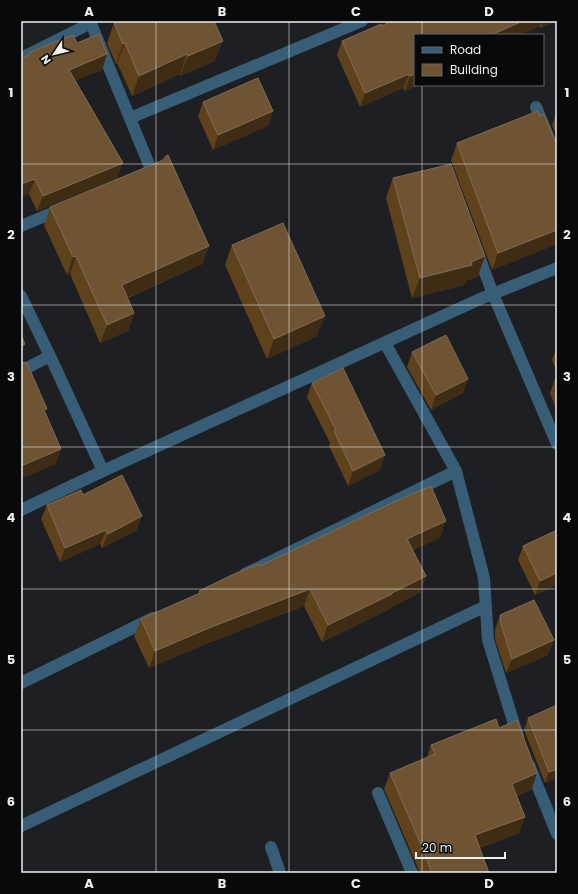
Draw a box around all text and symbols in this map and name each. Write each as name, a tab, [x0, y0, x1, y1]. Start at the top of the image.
text: A	[84, 2, 94, 21]
text: B	[218, 2, 227, 21]
text: C	[351, 2, 361, 21]
text: D	[484, 2, 494, 21]
north arrow	[34, 34, 74, 74]
legend	[414, 34, 544, 86]
text: Road	[450, 41, 481, 58]
text: N	[37, 52, 55, 68]
text: Building	[450, 61, 498, 78]
text: 1	[9, 83, 13, 102]
text: 1	[565, 83, 569, 102]
text: 2	[7, 225, 15, 244]
text: 2	[563, 225, 571, 244]
text: 3	[7, 367, 15, 386]
text: 3	[563, 367, 571, 386]
text: 4	[7, 508, 16, 527]
text: 4	[563, 508, 572, 527]
text: 5	[7, 650, 15, 669]
text: 5	[563, 650, 571, 669]
text: 6	[7, 792, 15, 811]
text: 6	[563, 792, 571, 811]
scale bar	[416, 834, 505, 860]
text: 20 m	[422, 839, 452, 856]
text: A	[84, 874, 94, 893]
text: B	[218, 874, 227, 893]
text: C	[351, 874, 361, 893]
text: D	[484, 874, 494, 893]

